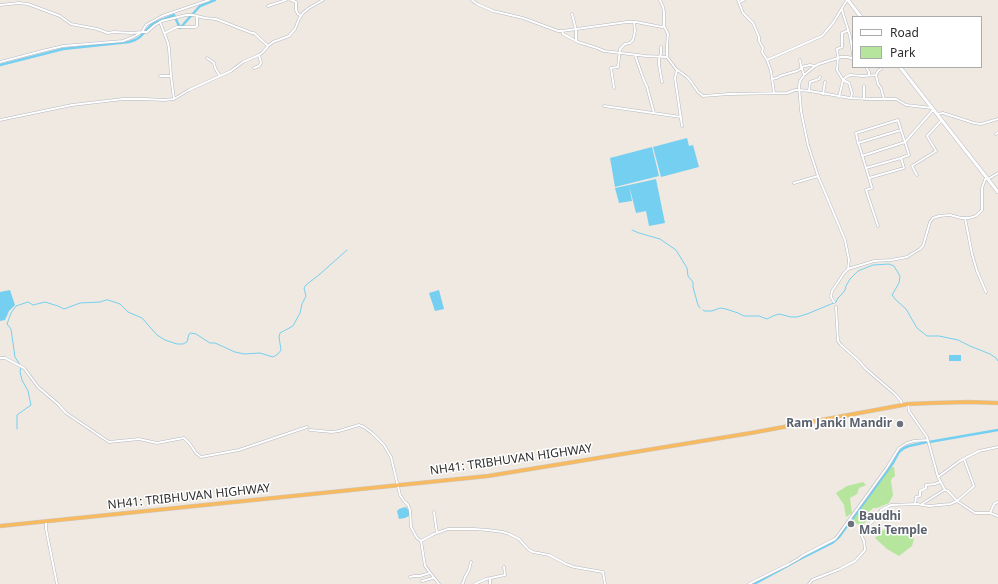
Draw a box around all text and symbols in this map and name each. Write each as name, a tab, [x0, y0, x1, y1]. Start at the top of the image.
legend	[852, 16, 982, 68]
text: Road	[890, 24, 919, 41]
text: Park	[890, 44, 915, 61]
place label: Ram Janki Mandir	[786, 417, 892, 431]
marker: Ram Janki Mandir	[895, 419, 905, 429]
street label: NH41: TRIBHUVAN HIGHWAY	[429, 442, 593, 478]
street label: NH41: TRIBHUVAN HIGHWAY	[107, 481, 271, 513]
place label: Baudhi Mai Temple	[859, 510, 927, 538]
marker: Baudhi Mai Temple	[846, 519, 856, 529]

